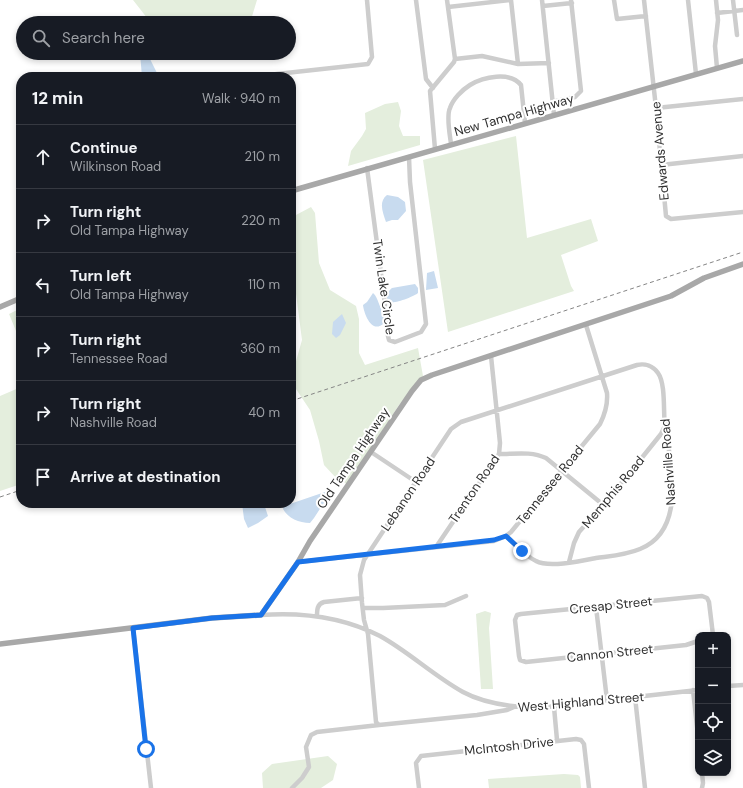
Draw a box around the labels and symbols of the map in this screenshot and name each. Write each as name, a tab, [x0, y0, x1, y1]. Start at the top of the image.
street label: New Tampa Highway	[452, 90, 576, 140]
street label: Edwards Avenue	[647, 101, 673, 201]
street label: Twin Lake Circle	[369, 238, 399, 336]
street label: Old Tampa Highway	[313, 404, 393, 512]
street label: Nashville Road	[656, 418, 680, 506]
street label: Tennessee Road	[513, 442, 587, 528]
street label: Trenton Road	[445, 451, 503, 527]
street label: Memphis Road	[578, 452, 648, 532]
street label: Lebanon Road	[377, 454, 439, 534]
route end	[513, 542, 531, 560]
street label: Cresap Street	[569, 592, 653, 618]
street label: Cannon Street	[566, 640, 654, 666]
street label: West Highland Street	[517, 688, 645, 716]
street label: McIntosh Drive	[463, 733, 555, 759]
route start	[137, 740, 155, 758]

